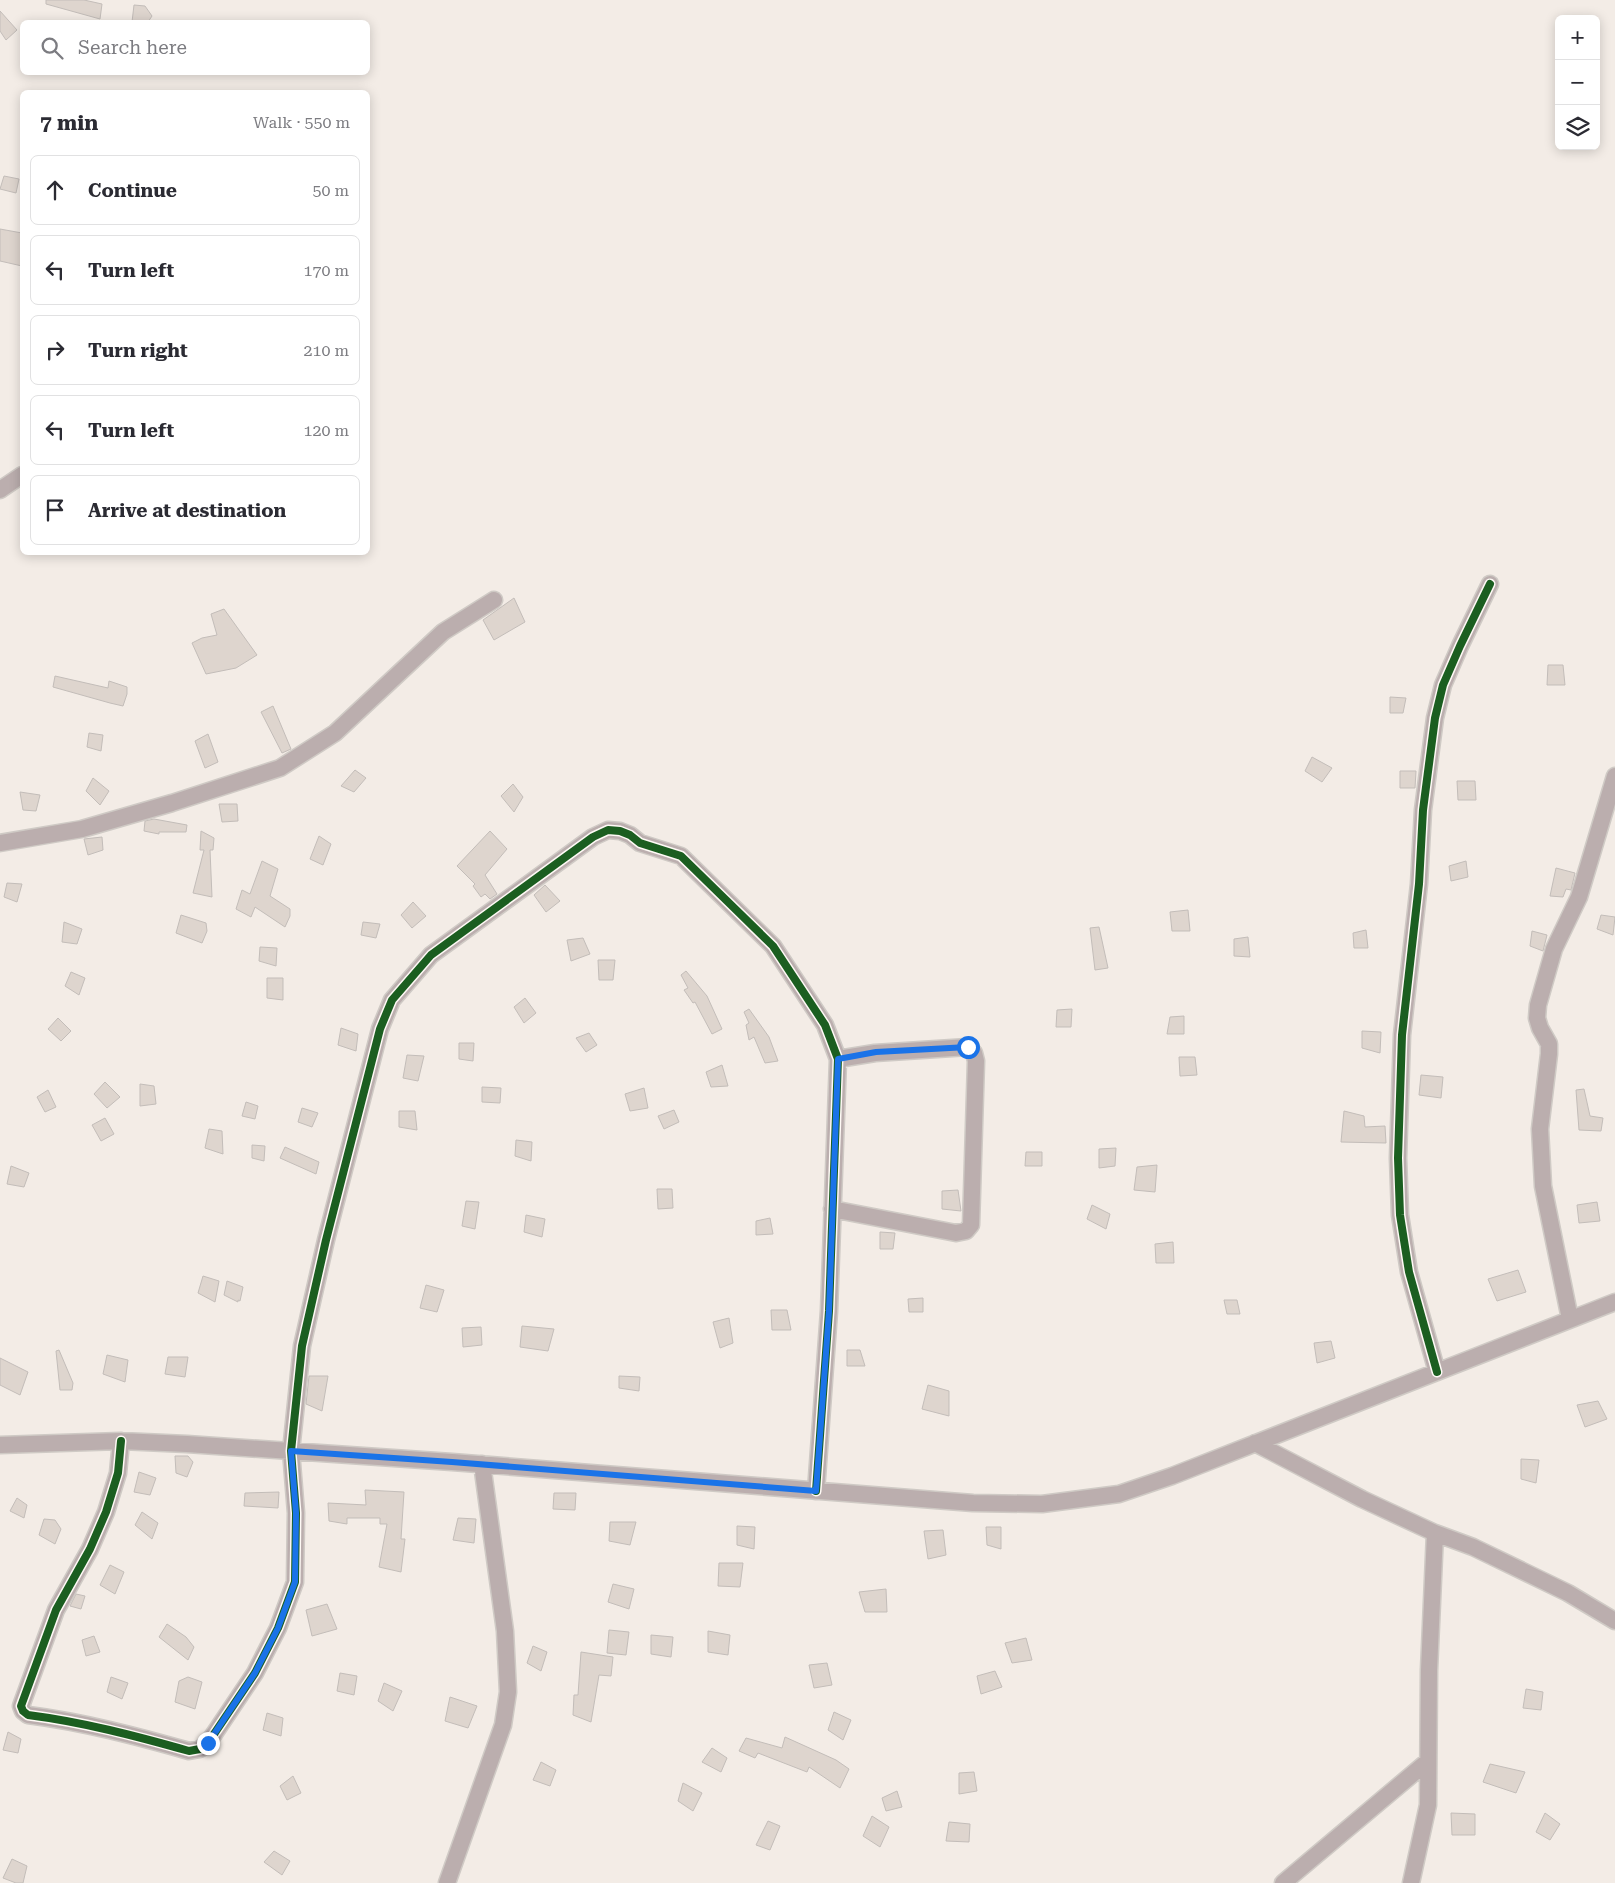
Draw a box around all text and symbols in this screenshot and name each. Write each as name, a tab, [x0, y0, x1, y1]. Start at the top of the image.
map controls	[1555, 15, 1600, 150]
button: +	[1555, 15, 1600, 60]
search box	[20, 20, 370, 75]
icon: search	[38, 34, 66, 62]
text: Search here	[78, 36, 187, 59]
button: −	[1555, 60, 1600, 105]
button: layers	[1555, 105, 1600, 150]
text: 7 min	[40, 111, 98, 135]
text: Walk · 550 m	[253, 113, 350, 132]
icon: ahead	[41, 176, 69, 204]
text: Continue	[88, 179, 177, 202]
text: 50 m	[312, 181, 349, 200]
icon: left	[41, 256, 69, 284]
text: Turn left	[88, 259, 174, 282]
text: 170 m	[303, 261, 349, 280]
icon: right	[41, 336, 69, 364]
text: Turn right	[88, 339, 188, 362]
text: 210 m	[303, 341, 349, 360]
icon: left	[41, 416, 69, 444]
text: Turn left	[88, 419, 174, 442]
text: 120 m	[303, 421, 349, 440]
icon: arrive	[41, 496, 69, 524]
text: Arrive at destination	[88, 499, 286, 522]
route start	[957, 1036, 980, 1059]
route end	[197, 1732, 220, 1755]

